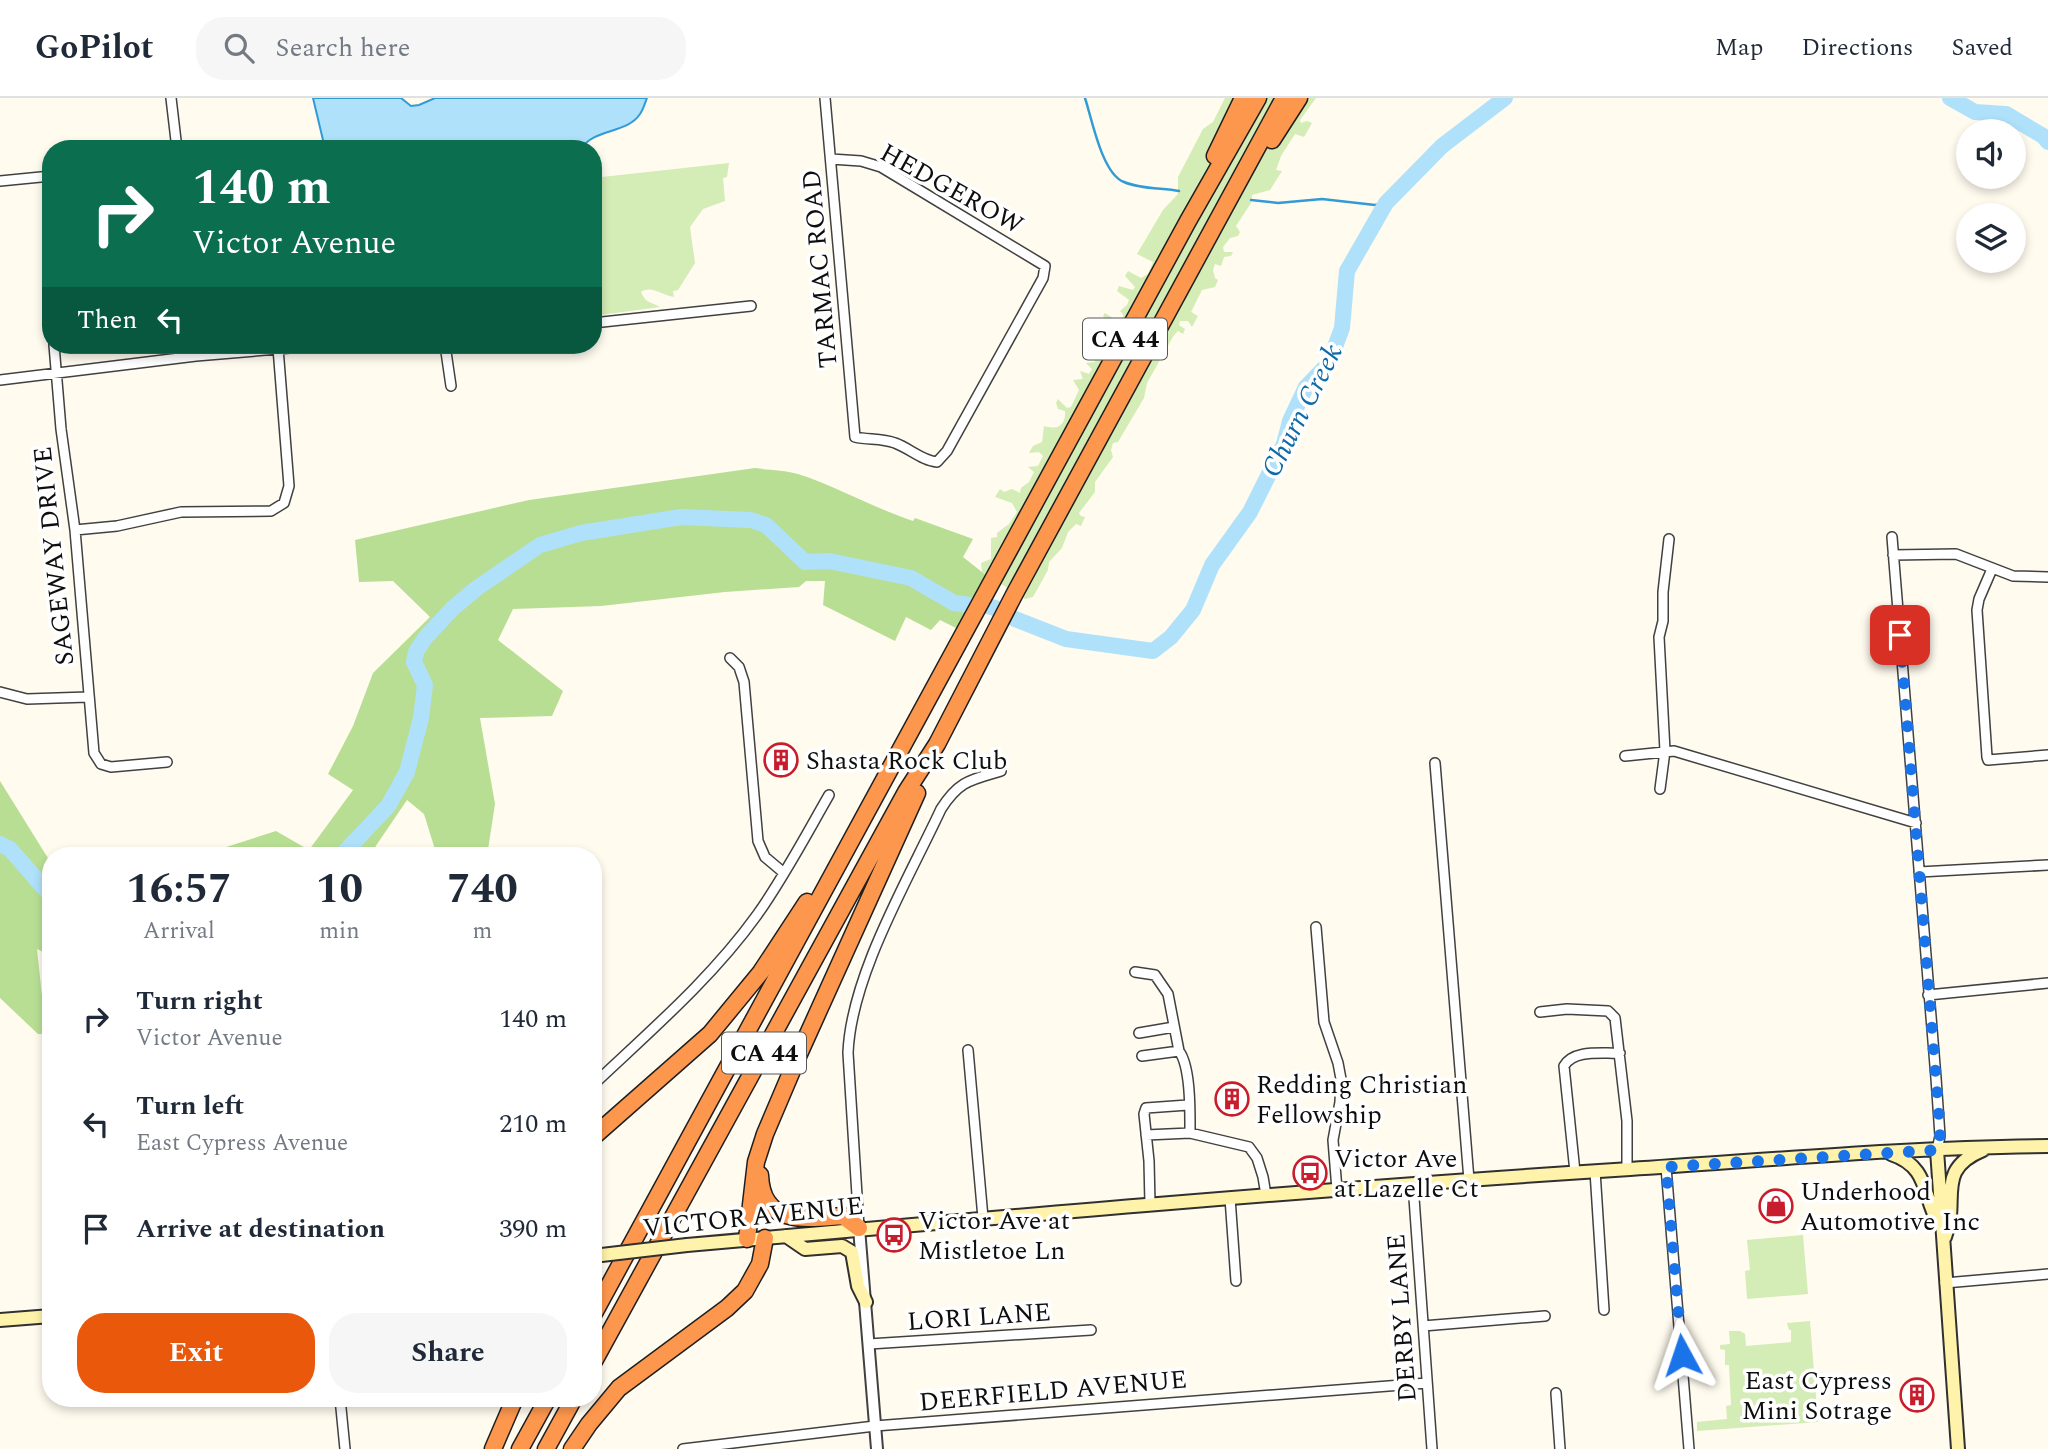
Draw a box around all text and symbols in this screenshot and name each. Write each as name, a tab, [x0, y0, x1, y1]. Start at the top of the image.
search box	[196, 17, 686, 80]
text: GoPilot	[35, 23, 154, 73]
text: Search here	[276, 28, 410, 68]
icon: search	[220, 29, 258, 67]
text: Map	[1715, 30, 1763, 66]
text: Directions	[1801, 30, 1913, 66]
text: Saved	[1951, 30, 2013, 66]
map controls	[1956, 119, 2026, 273]
button: sound	[1956, 119, 2026, 189]
street label: HEDGEROW	[873, 133, 1031, 245]
text: 140 m	[192, 151, 331, 226]
icon: right	[77, 168, 168, 259]
street label: TARMAC ROAD	[791, 168, 849, 370]
button: layers	[1956, 203, 2026, 273]
text: Victor Avenue	[192, 219, 396, 268]
text: Then	[77, 300, 137, 340]
icon: left	[151, 301, 189, 339]
road number: CA 44	[1083, 319, 1167, 360]
water label: Churn Creek	[1250, 337, 1354, 485]
street label: SAGEWAY DRIVE	[23, 444, 85, 667]
pin	[1870, 605, 1930, 665]
icon: arrive	[1881, 616, 1919, 654]
building icon: Shasta Rock Club	[762, 741, 800, 779]
place label: Shasta Rock Club	[806, 741, 1007, 781]
text: 16:57	[126, 858, 232, 921]
text: 10	[316, 858, 363, 921]
text: 740	[447, 858, 518, 921]
text: Arrival	[143, 914, 215, 949]
text: min	[319, 914, 360, 949]
text: m	[473, 914, 492, 949]
text: Turn right	[136, 981, 263, 1021]
text: 140 m	[499, 999, 567, 1039]
icon: right	[77, 1000, 115, 1038]
text: Victor Avenue	[136, 1021, 283, 1056]
road number: CA 44	[722, 1032, 806, 1073]
place label: Redding Christian Fellowship	[1256, 1065, 1467, 1135]
building icon: Redding Christian Fellowship	[1213, 1080, 1251, 1118]
text: Turn left	[136, 1086, 244, 1126]
text: 210 m	[499, 1104, 567, 1144]
icon: left	[77, 1105, 115, 1143]
text: East Cypress Avenue	[136, 1126, 348, 1161]
place label: Victor Ave at Lazelle Ct	[1334, 1139, 1479, 1209]
bus stop icon: Victor Ave at Lazelle Ct	[1291, 1154, 1329, 1192]
place label: Underhood Automotive Inc	[1800, 1172, 1980, 1242]
street label: VICTOR AVENUE	[641, 1186, 865, 1248]
shop icon: Underhood Automotive Inc	[1757, 1187, 1795, 1225]
place label: Victor Ave at Mistletoe Ln	[918, 1201, 1070, 1271]
text: Arrive at destination	[136, 1209, 385, 1249]
text: 390 m	[499, 1209, 567, 1249]
icon: arrive	[77, 1210, 115, 1248]
bus stop icon: Victor Ave at Mistletoe Ln	[875, 1216, 913, 1254]
street label: DERBY LANE	[1376, 1232, 1428, 1403]
street label: LORI LANE	[906, 1292, 1052, 1342]
button: Exit	[77, 1313, 315, 1393]
button: Share	[329, 1313, 567, 1393]
position arrow	[1645, 1318, 1719, 1392]
street label: DEERFIELD AVENUE	[917, 1359, 1189, 1423]
place label: East Cypress Mini Sotrage	[1742, 1361, 1892, 1431]
building icon: East Cypress Mini Sotrage	[1898, 1376, 1936, 1414]

